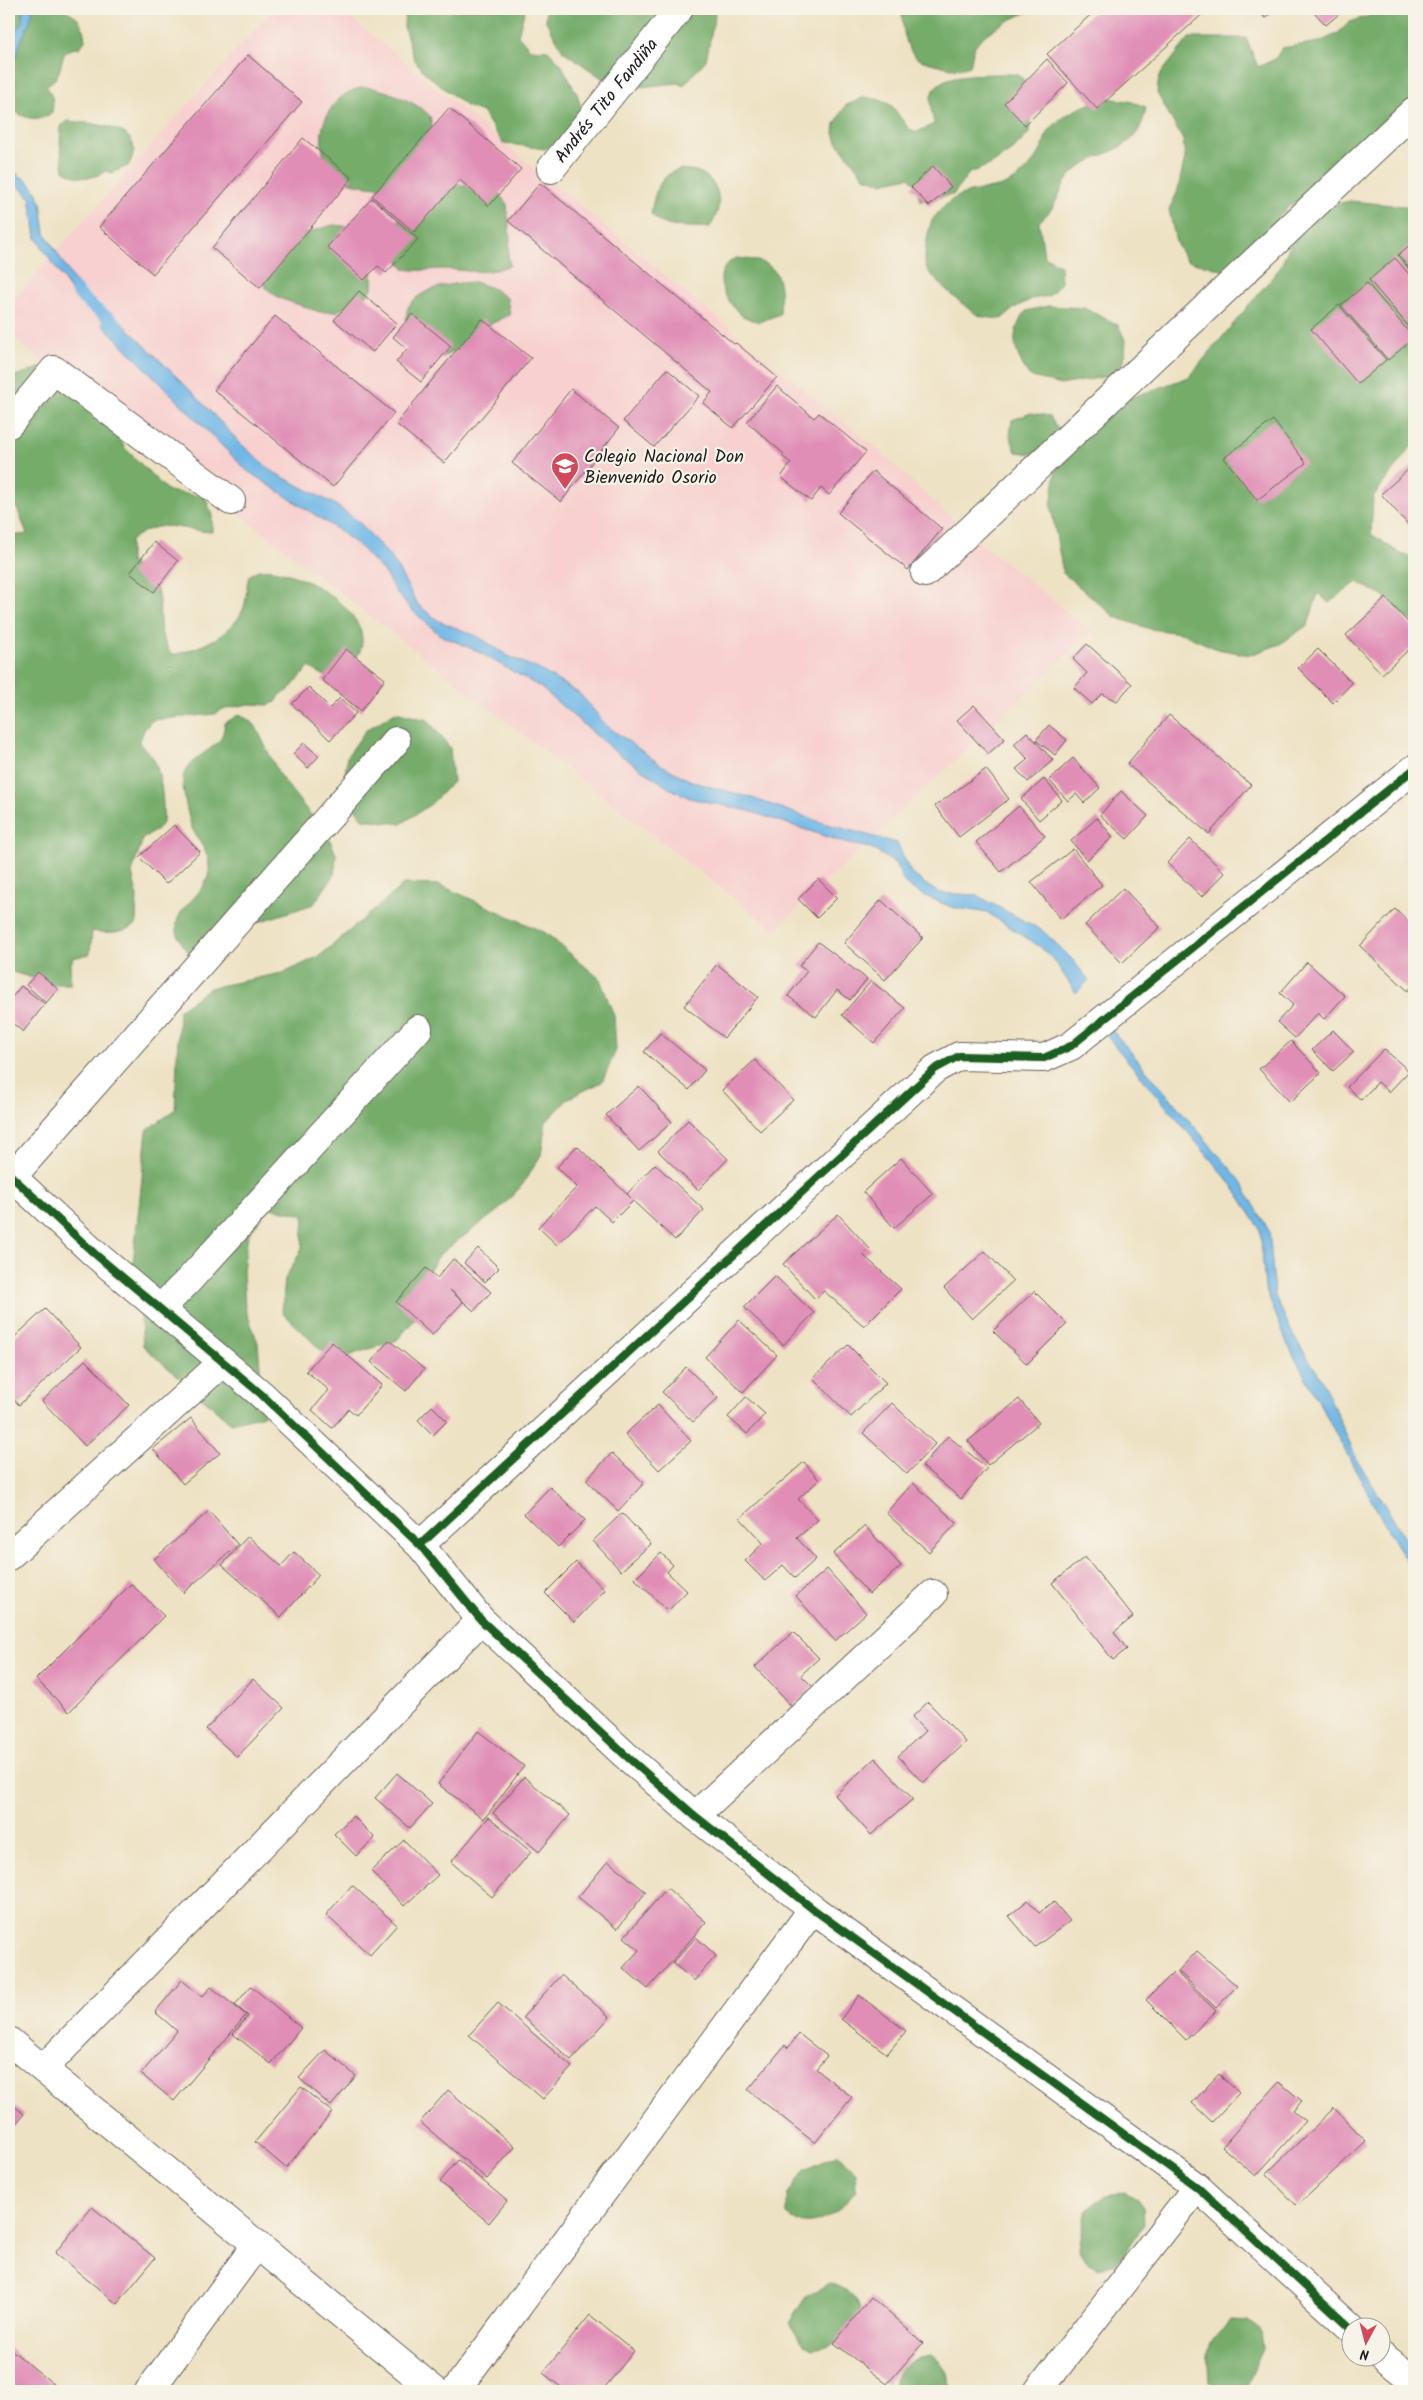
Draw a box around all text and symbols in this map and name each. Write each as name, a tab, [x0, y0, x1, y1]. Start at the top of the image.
street label: Andrés Tito Fandiña	[548, 32, 666, 170]
place label: Colegio Nacional Don Bienvenido Osorio	[584, 443, 744, 493]
school or university icon: Colegio Nacional Don Bienvenido Osorio	[550, 451, 580, 490]
north arrow	[1340, 2318, 1390, 2368]
text: N	[1359, 2342, 1370, 2365]

